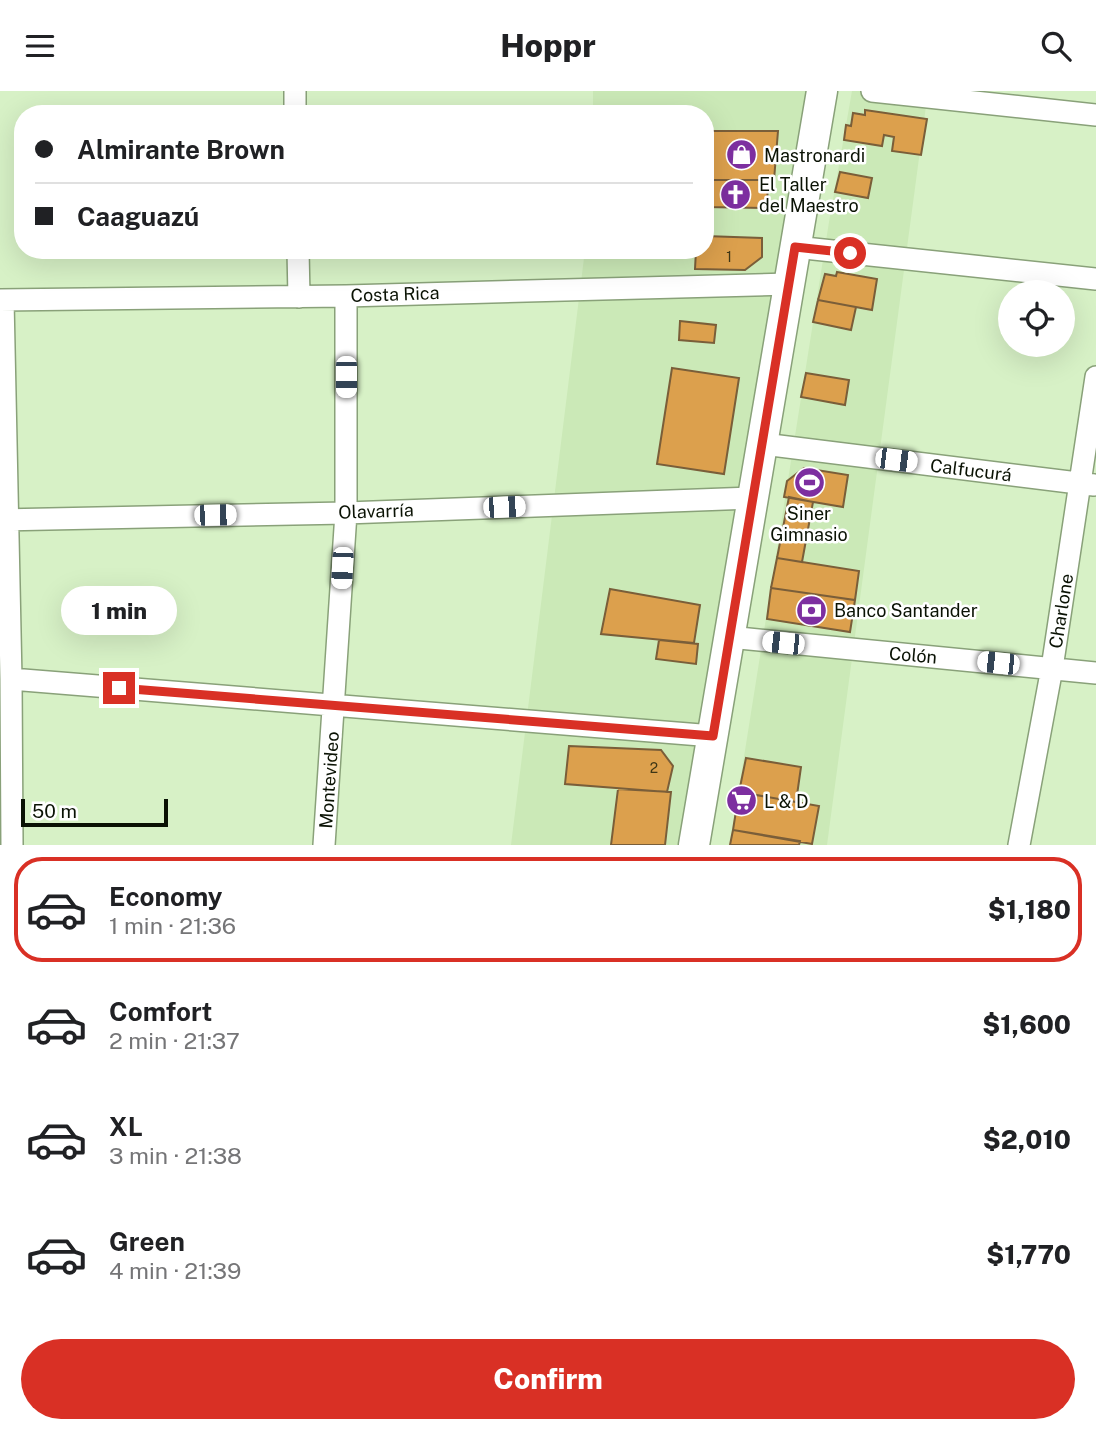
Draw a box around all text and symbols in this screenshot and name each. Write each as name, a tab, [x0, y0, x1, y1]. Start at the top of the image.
icon: menu	[21, 27, 59, 65]
text: Hoppr	[500, 27, 596, 64]
icon: search	[1037, 27, 1075, 65]
text: Almirante Brown	[77, 134, 285, 165]
shop icon: Mastronardi	[724, 138, 758, 172]
place label: Mastronardi	[764, 145, 865, 166]
place label: El Taller del Maestro	[759, 174, 859, 216]
church icon: El Taller del Maestro	[719, 177, 753, 211]
text: Caaguazú	[77, 201, 199, 232]
route start	[834, 237, 866, 269]
house number: 1	[726, 249, 732, 265]
map controls	[998, 280, 1075, 357]
button: locate	[998, 280, 1075, 357]
street label: Costa Rica	[350, 282, 440, 306]
car	[336, 356, 357, 398]
car	[874, 447, 919, 473]
street label: Calfucurá	[929, 455, 1013, 485]
sports icon: Siner Gimnasio	[792, 466, 826, 500]
car	[483, 496, 526, 518]
street label: Olavarría	[338, 499, 414, 523]
place label: Siner Gimnasio	[770, 503, 848, 545]
car	[194, 504, 237, 526]
car	[331, 546, 354, 590]
street label: Charlone	[1045, 572, 1077, 650]
callout: 1 min	[61, 587, 177, 635]
bank icon: Banco Santander	[794, 593, 828, 627]
text: 1 min	[91, 597, 147, 624]
place label: Banco Santander	[834, 600, 978, 621]
car	[762, 630, 805, 656]
street label: Colón	[888, 642, 938, 668]
car	[977, 650, 1020, 676]
route end	[103, 672, 135, 704]
street label: Montevideo	[315, 731, 343, 829]
house number: 2	[650, 760, 658, 776]
supermarket icon: L & D	[724, 784, 758, 818]
place label: L & D	[764, 791, 808, 812]
scale bar	[21, 796, 168, 828]
text: 50 m	[32, 800, 77, 822]
icon: car	[25, 878, 88, 941]
text: Economy	[109, 881, 222, 912]
text: $1,180	[988, 894, 1071, 925]
text: 1 min · 21:36	[109, 912, 236, 939]
icon: car	[25, 993, 88, 1056]
text: Comfort	[109, 996, 212, 1027]
text: $1,600	[982, 1009, 1071, 1040]
text: 2 min · 21:37	[109, 1027, 240, 1054]
icon: car	[25, 1108, 88, 1171]
text: XL	[109, 1111, 143, 1142]
text: $2,010	[983, 1124, 1071, 1155]
text: 3 min · 21:38	[109, 1142, 242, 1169]
icon: car	[25, 1223, 88, 1286]
text: Green	[109, 1226, 185, 1257]
text: $1,770	[986, 1239, 1071, 1270]
text: 4 min · 21:39	[109, 1257, 241, 1284]
button: Confirm	[21, 1339, 1075, 1419]

